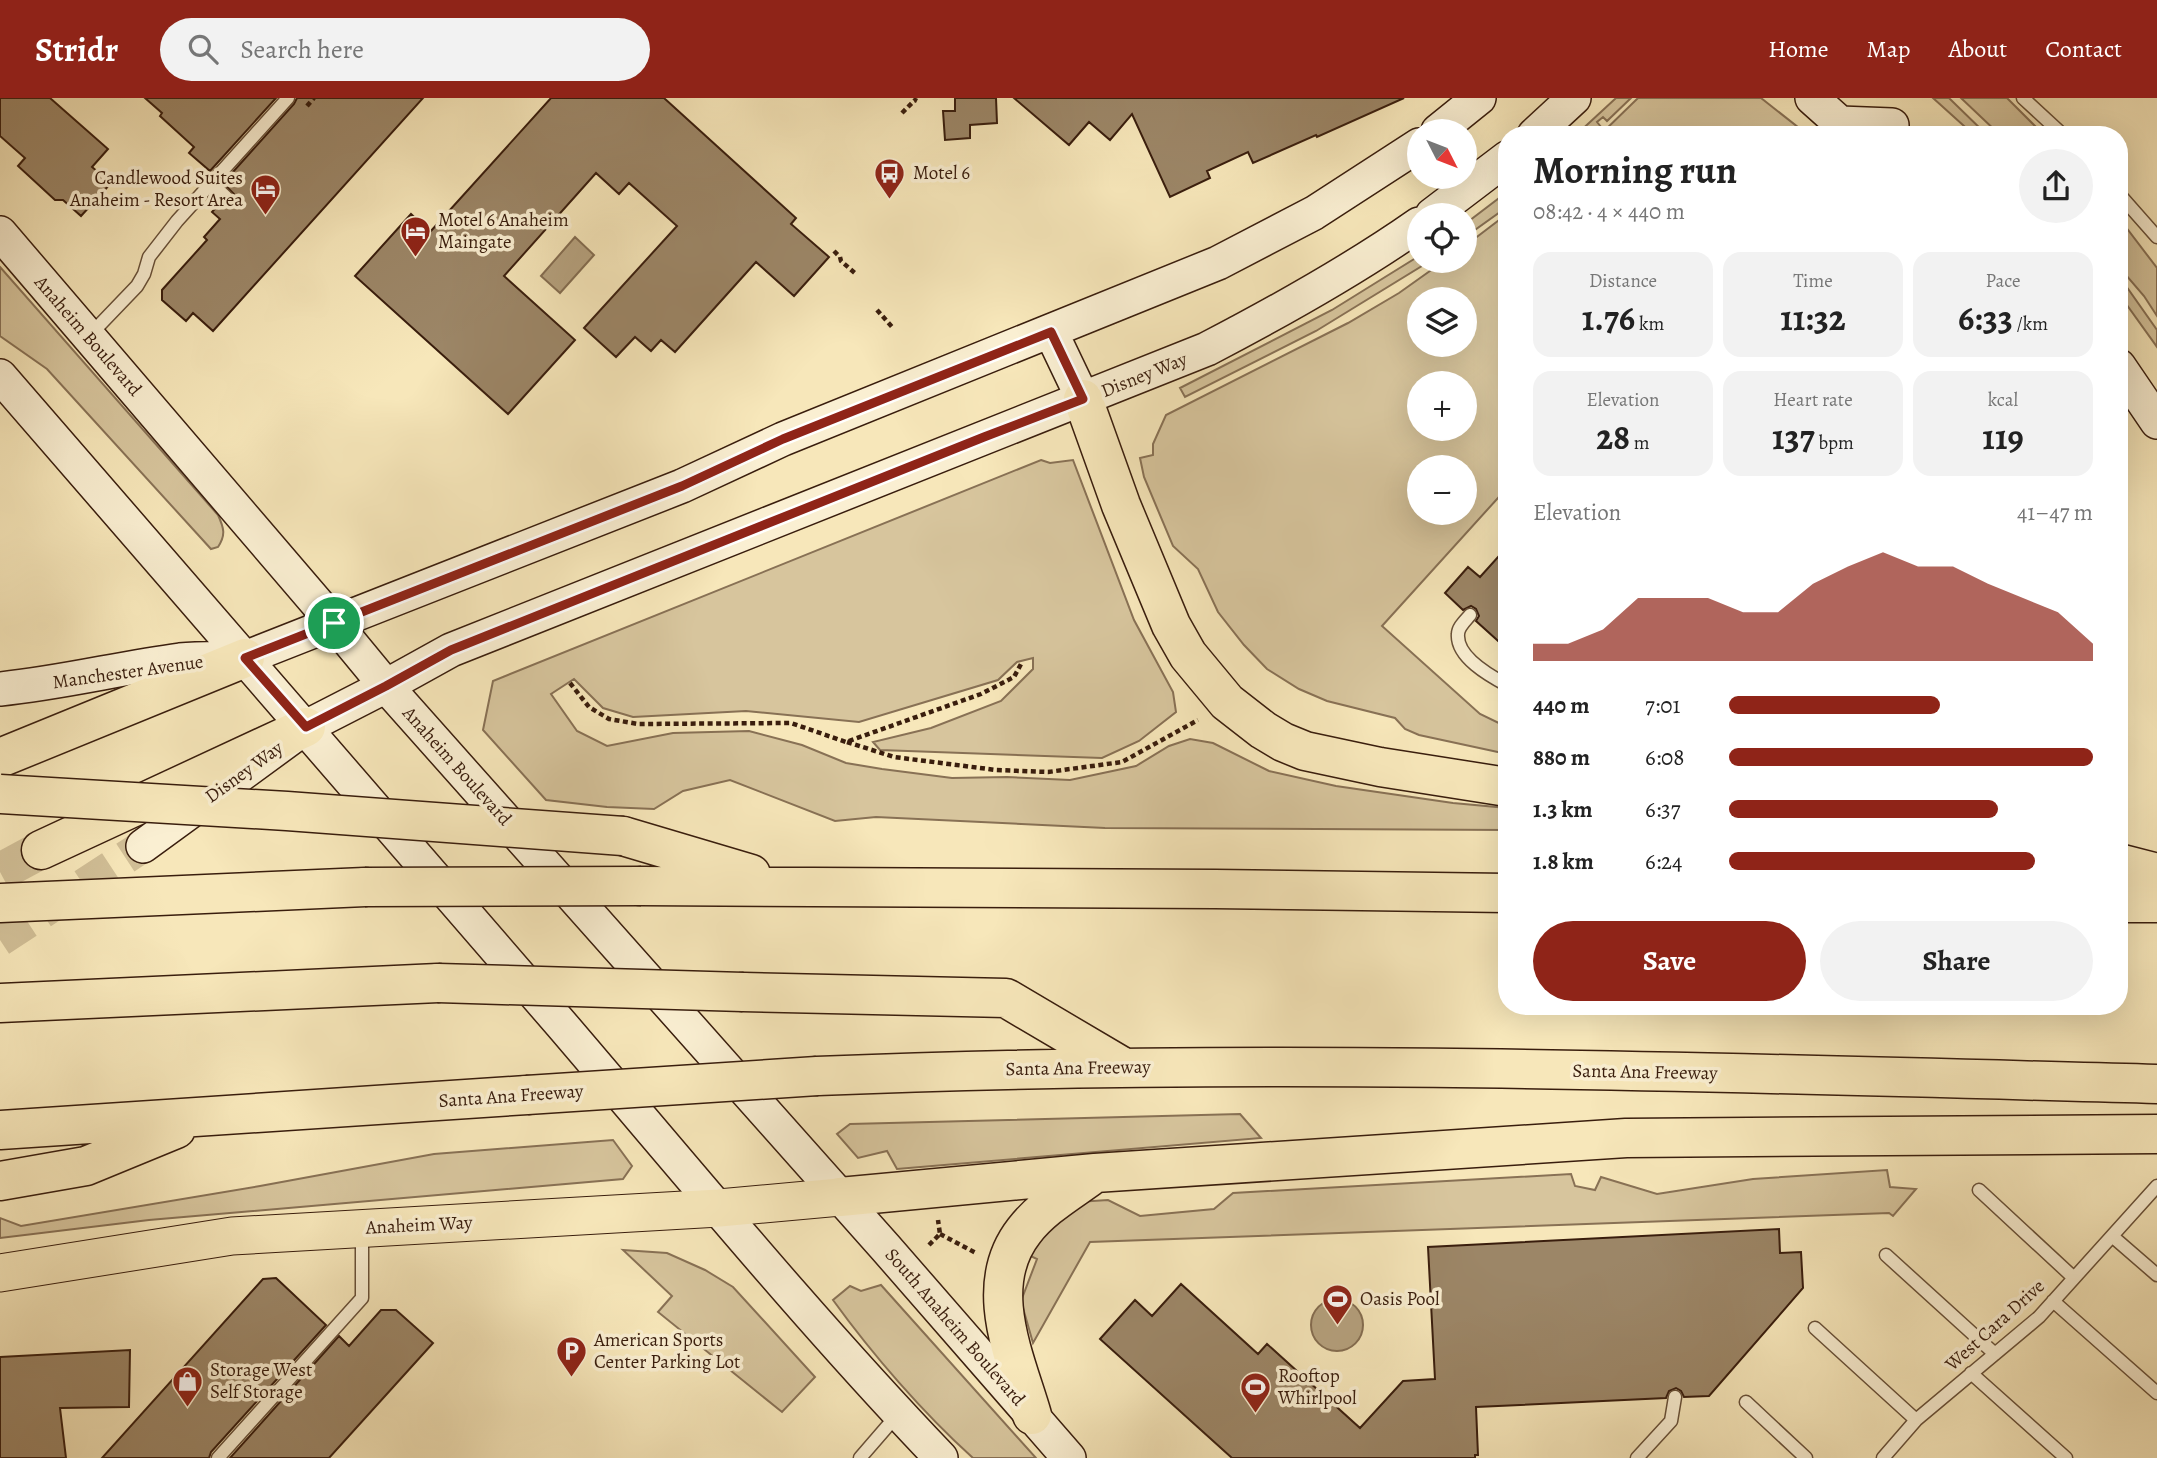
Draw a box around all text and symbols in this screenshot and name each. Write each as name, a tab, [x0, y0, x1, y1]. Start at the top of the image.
search box	[160, 18, 650, 81]
text: Stridr	[35, 27, 118, 72]
icon: search	[184, 30, 222, 68]
text: Search here	[240, 32, 364, 67]
text: Home	[1768, 33, 1829, 65]
text: Map	[1867, 33, 1911, 65]
text: About	[1949, 33, 2007, 65]
text: Contact	[2045, 33, 2122, 65]
north arrow	[1407, 119, 1477, 189]
map controls	[1407, 119, 1477, 525]
text: Morning run	[1533, 144, 1737, 196]
button: share	[2019, 149, 2093, 223]
bus stop icon: Motel 6	[873, 156, 907, 200]
place label: Motel 6	[913, 160, 970, 186]
place label: Candlewood Suites Anaheim - Resort Area	[69, 165, 243, 213]
hotel icon: Candlewood Suites Anaheim - Resort Area	[249, 172, 283, 216]
text: 08:42 · 4 × 440 m	[1533, 196, 1685, 227]
button: locate	[1407, 203, 1477, 273]
place label: Motel 6 Anaheim Maingate	[438, 207, 569, 255]
hotel icon: Motel 6 Anaheim Maingate	[398, 214, 432, 258]
text: Distance	[1589, 268, 1657, 294]
text: Time	[1793, 268, 1833, 294]
text: Pace	[1985, 268, 2021, 294]
street label: Anaheim Boulevard	[28, 269, 148, 402]
button: layers	[1407, 287, 1477, 357]
text: 1.76	[1582, 294, 1635, 342]
text: 11:32	[1780, 294, 1846, 342]
text: 6:33	[1958, 294, 2013, 342]
text: km	[1635, 311, 1664, 337]
text: /km	[2013, 311, 2048, 337]
street label: Disney Way	[1097, 346, 1191, 404]
button: +	[1407, 371, 1477, 441]
text: Elevation	[1587, 387, 1659, 413]
text: Heart rate	[1773, 387, 1853, 413]
text: kcal	[1988, 387, 2018, 413]
text: 28	[1596, 413, 1630, 461]
text: 137	[1772, 413, 1815, 461]
text: 119	[1982, 413, 2024, 461]
text: m	[1630, 430, 1650, 456]
text: bpm	[1815, 430, 1854, 456]
button: −	[1407, 455, 1477, 525]
text: Elevation	[1533, 497, 1621, 528]
text: 41–47 m	[2017, 497, 2093, 528]
pin	[304, 593, 364, 653]
icon: arrive	[315, 604, 353, 642]
street label: Manchester Avenue	[51, 649, 205, 695]
text: 440 m	[1533, 690, 1589, 721]
text: 7:01	[1645, 690, 1680, 721]
street label: Anaheim Boulevard	[396, 700, 518, 832]
street label: Disney Way	[200, 735, 289, 809]
text: 880 m	[1533, 742, 1590, 773]
text: 6:08	[1645, 742, 1685, 773]
text: 1.3 km	[1533, 794, 1593, 825]
text: 6:37	[1645, 794, 1680, 825]
text: 1.8 km	[1533, 846, 1594, 877]
text: 6:24	[1645, 846, 1682, 877]
button: Save	[1533, 921, 1806, 1001]
button: Share	[1820, 921, 2093, 1001]
street label: Santa Ana Freeway	[1005, 1054, 1151, 1082]
street label: Santa Ana Freeway	[1572, 1058, 1718, 1086]
street label: Santa Ana Freeway	[438, 1078, 585, 1114]
street label: Anaheim Way	[364, 1209, 473, 1241]
street label: South Anaheim Boulevard	[879, 1242, 1031, 1412]
street label: West Cara Drive	[1939, 1273, 2050, 1377]
sports icon: Oasis Pool	[1320, 1282, 1354, 1326]
place label: Oasis Pool	[1360, 1286, 1440, 1312]
place label: American Sports Center Parking Lot	[593, 1327, 740, 1375]
parking icon: American Sports Center Parking Lot	[554, 1334, 588, 1378]
place label: Storage West Self Storage	[210, 1357, 312, 1405]
place label: Rooftop Whirlpool	[1277, 1363, 1357, 1411]
shop icon: Storage West Self Storage	[170, 1364, 204, 1408]
sports icon: Rooftop Whirlpool	[1238, 1370, 1272, 1414]

